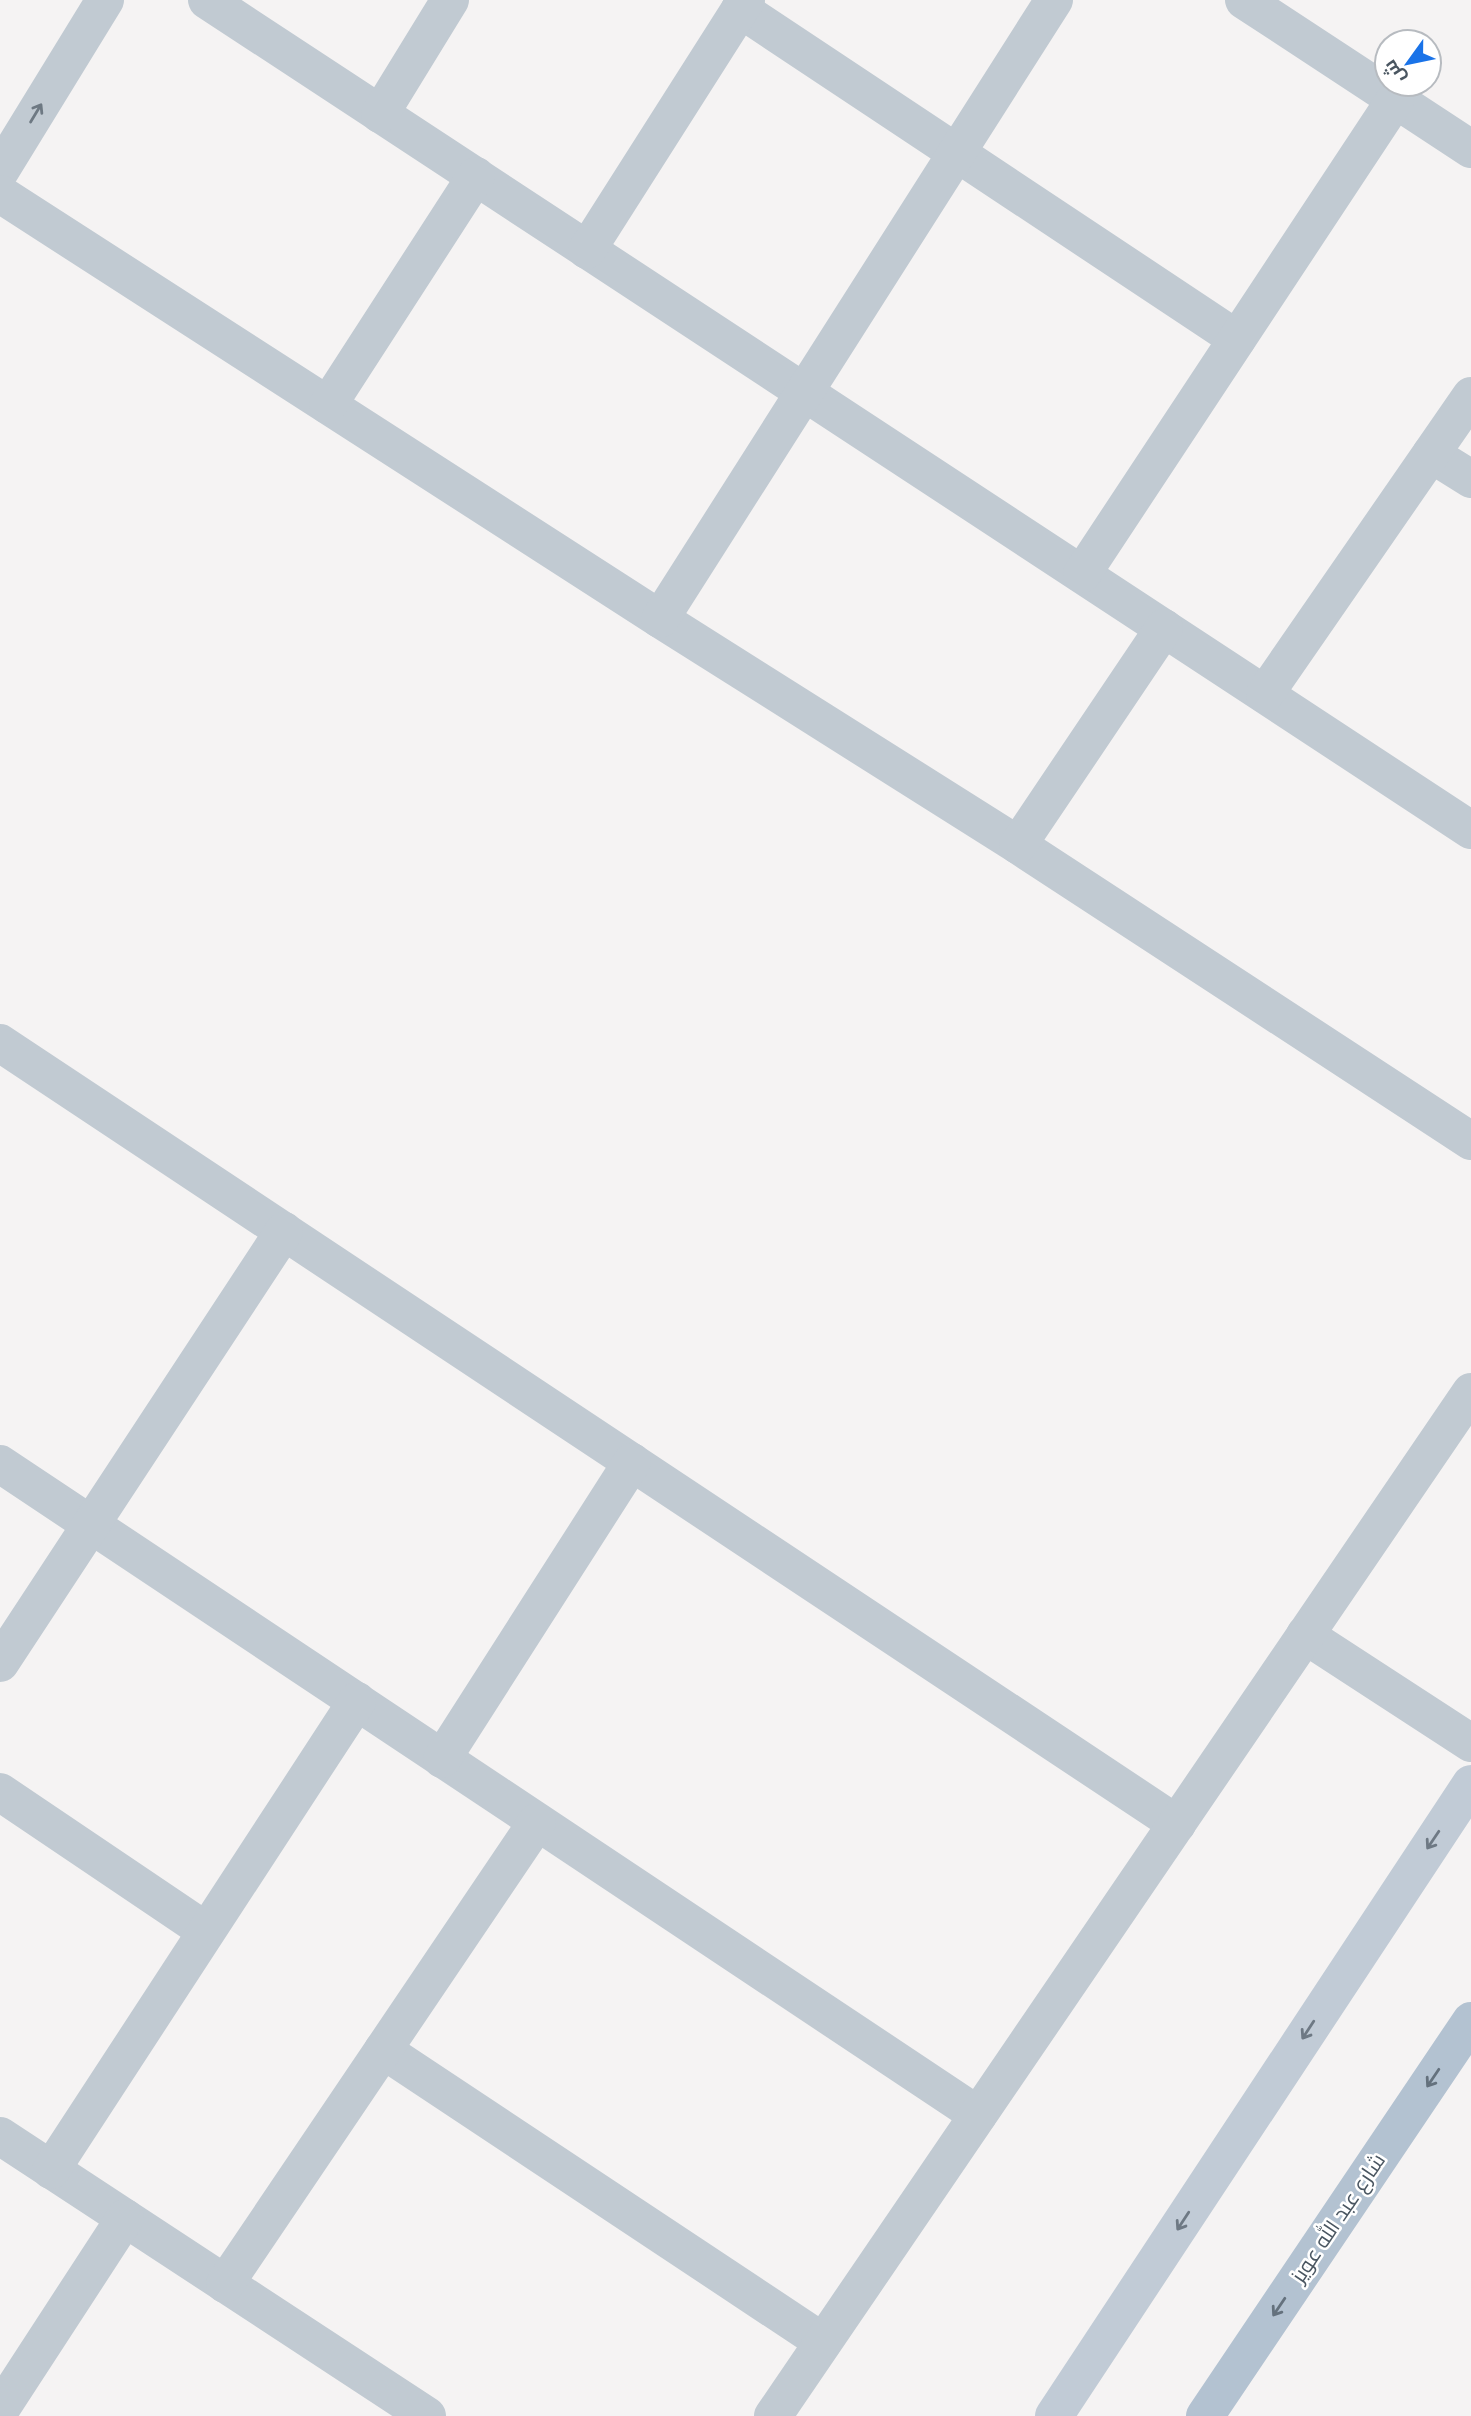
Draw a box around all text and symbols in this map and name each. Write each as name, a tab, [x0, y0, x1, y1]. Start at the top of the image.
north arrow	[1373, 28, 1443, 98]
text: ش	[1378, 55, 1410, 88]
one-way arrow	[29, 103, 43, 123]
one-way arrow	[1426, 1830, 1440, 1850]
one-way arrow	[1300, 2020, 1314, 2040]
one-way arrow	[1426, 2067, 1440, 2087]
street label: شارع عبد الله عويز	[1284, 2148, 1392, 2289]
one-way arrow	[1175, 2210, 1189, 2230]
one-way arrow	[1271, 2297, 1286, 2316]

